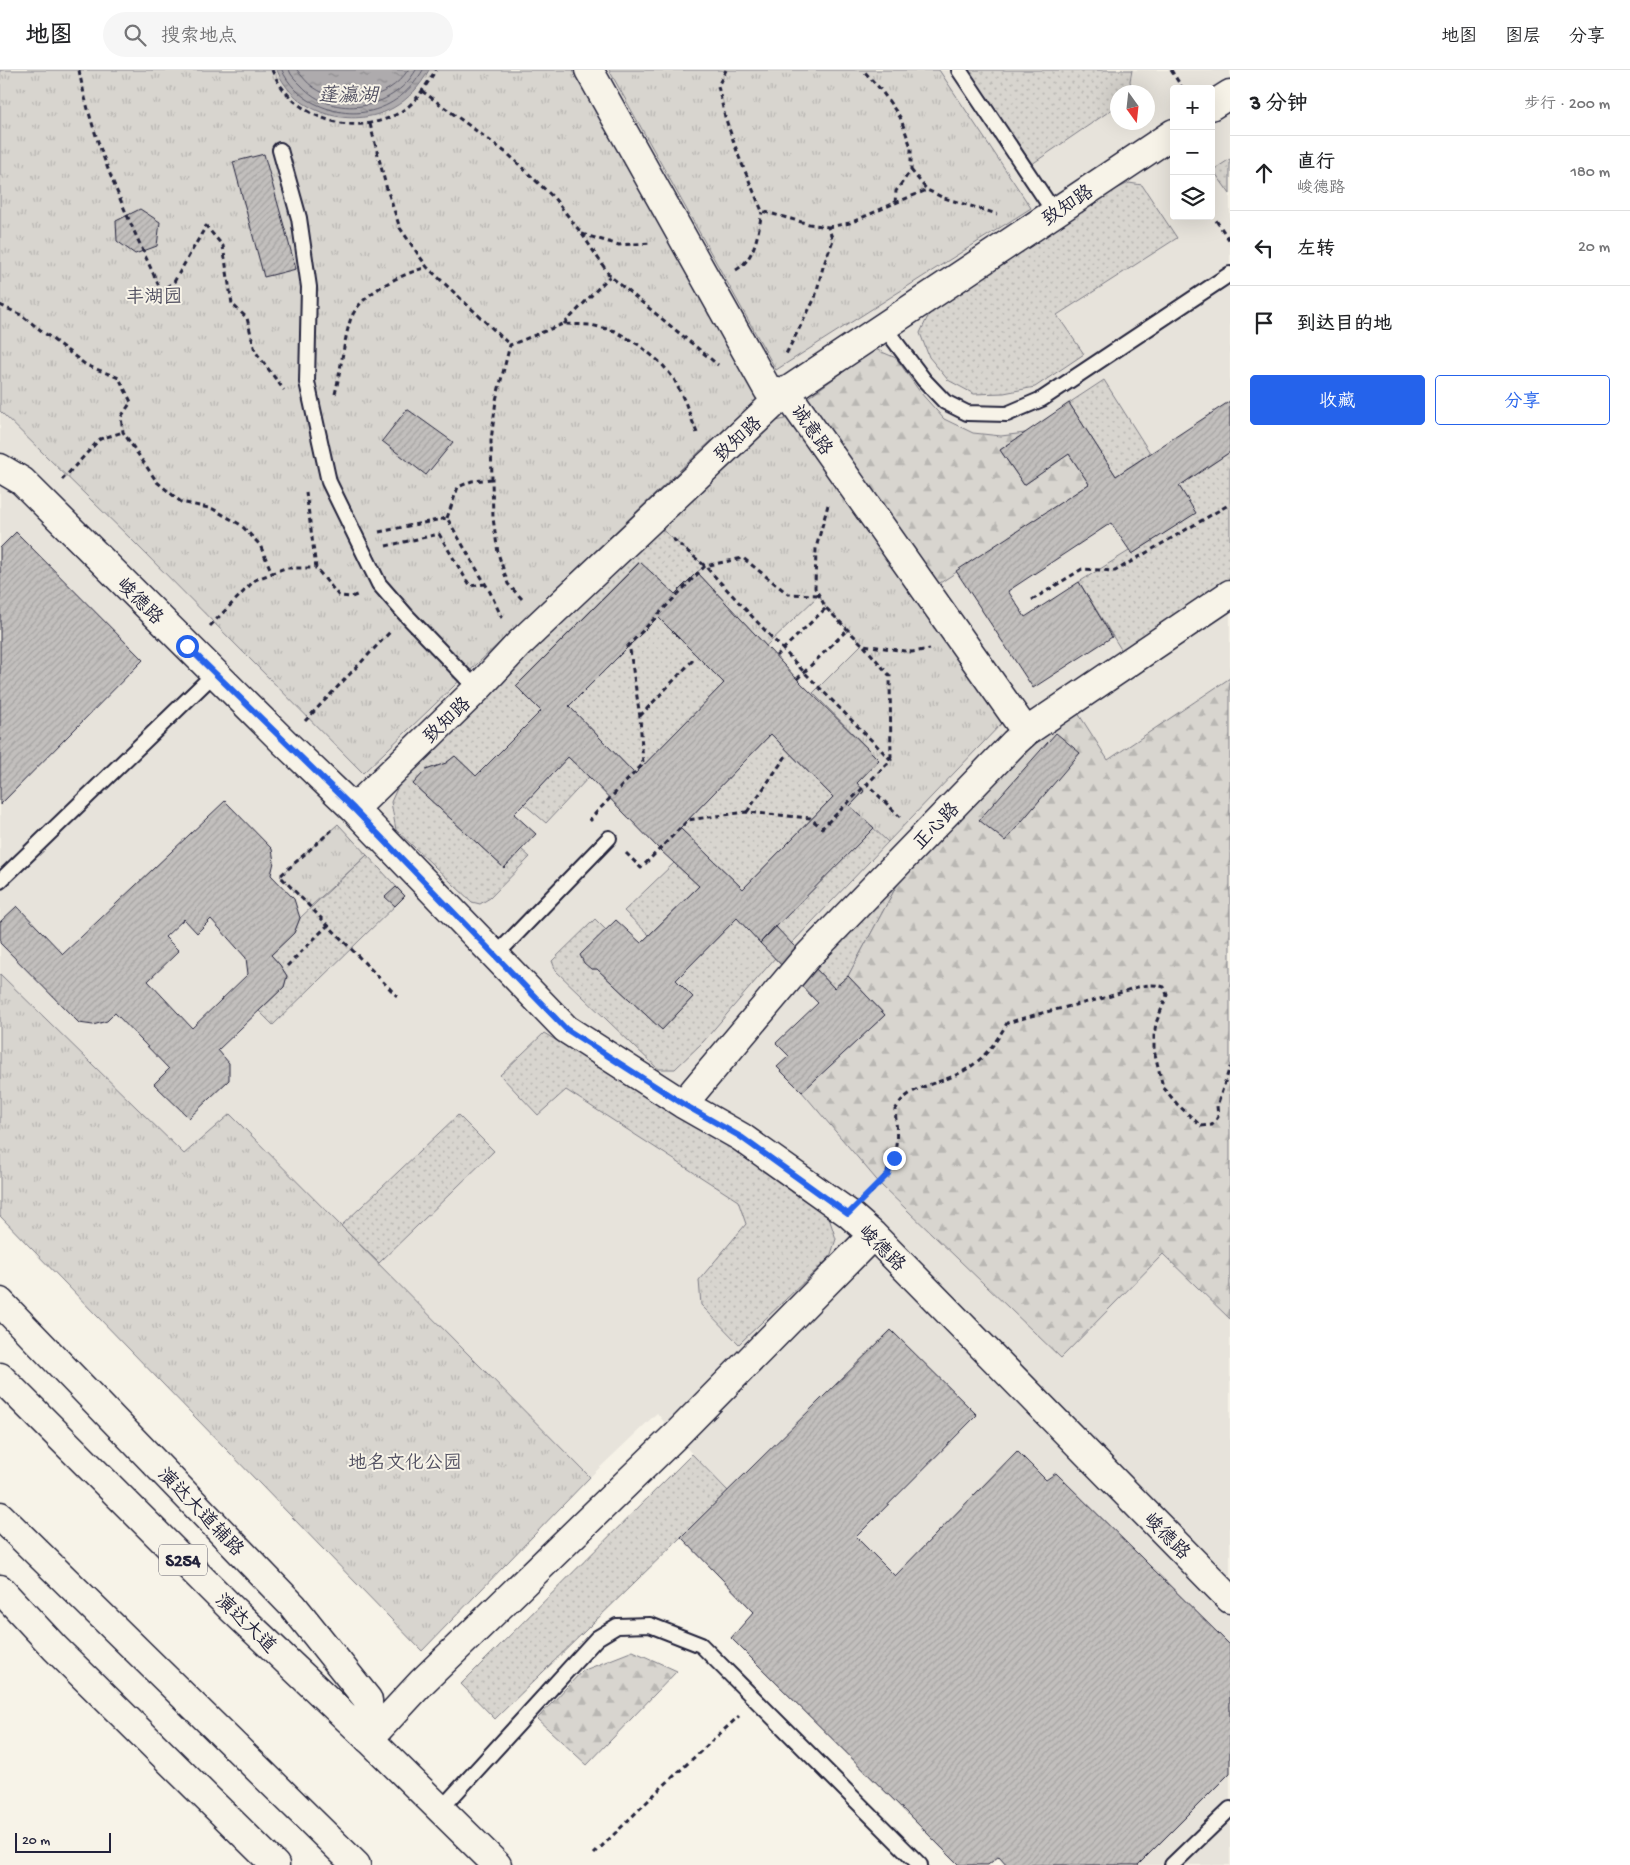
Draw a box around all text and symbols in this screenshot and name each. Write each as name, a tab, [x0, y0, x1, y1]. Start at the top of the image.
search box	[103, 12, 453, 57]
icon: search	[121, 21, 149, 49]
text: 地图	[25, 23, 73, 52]
text: 搜索地点	[161, 26, 237, 49]
text: 地图	[1441, 27, 1477, 48]
text: 图层	[1505, 27, 1541, 48]
text: 分享	[1569, 27, 1605, 48]
water label: 蓬瀛湖	[318, 84, 380, 109]
north arrow	[1110, 85, 1155, 130]
map controls	[1170, 85, 1215, 220]
button: +	[1170, 85, 1215, 130]
text: 3 分钟	[1250, 93, 1308, 118]
text: 步行 · 200 m	[1524, 96, 1610, 115]
button: −	[1170, 130, 1215, 175]
text: 直行	[1297, 152, 1335, 175]
icon: ahead	[1250, 159, 1278, 187]
text: 180 m	[1571, 164, 1610, 183]
button: layers	[1170, 175, 1215, 220]
text: 峻德路	[1297, 180, 1345, 199]
street label: 致知路	[1038, 181, 1099, 232]
icon: left	[1250, 234, 1278, 262]
text: 左转	[1297, 239, 1335, 262]
text: 20 m	[1578, 239, 1610, 258]
park label: 丰湖园	[125, 286, 183, 310]
icon: arrive	[1250, 309, 1278, 337]
text: 到达目的地	[1297, 314, 1392, 337]
button: 收藏	[1250, 375, 1425, 425]
button: 分享	[1435, 375, 1610, 425]
street label: 诚意路	[784, 400, 837, 461]
street label: 致知路	[710, 412, 768, 468]
street label: 峻德路	[110, 573, 168, 631]
route start	[176, 635, 199, 658]
street label: 致知路	[419, 693, 477, 750]
street label: 正心路	[909, 798, 966, 856]
route end	[883, 1147, 906, 1170]
street label: 峻德路	[852, 1221, 910, 1278]
park label: 地名文化公园	[348, 1452, 462, 1476]
street label: 演达大道辅路	[152, 1464, 248, 1562]
street label: 峻德路	[1137, 1508, 1195, 1566]
road number: S254	[159, 1544, 207, 1576]
street label: 演达大道	[209, 1589, 281, 1659]
scale bar	[15, 1830, 111, 1853]
text: 20 m	[22, 1833, 50, 1850]

